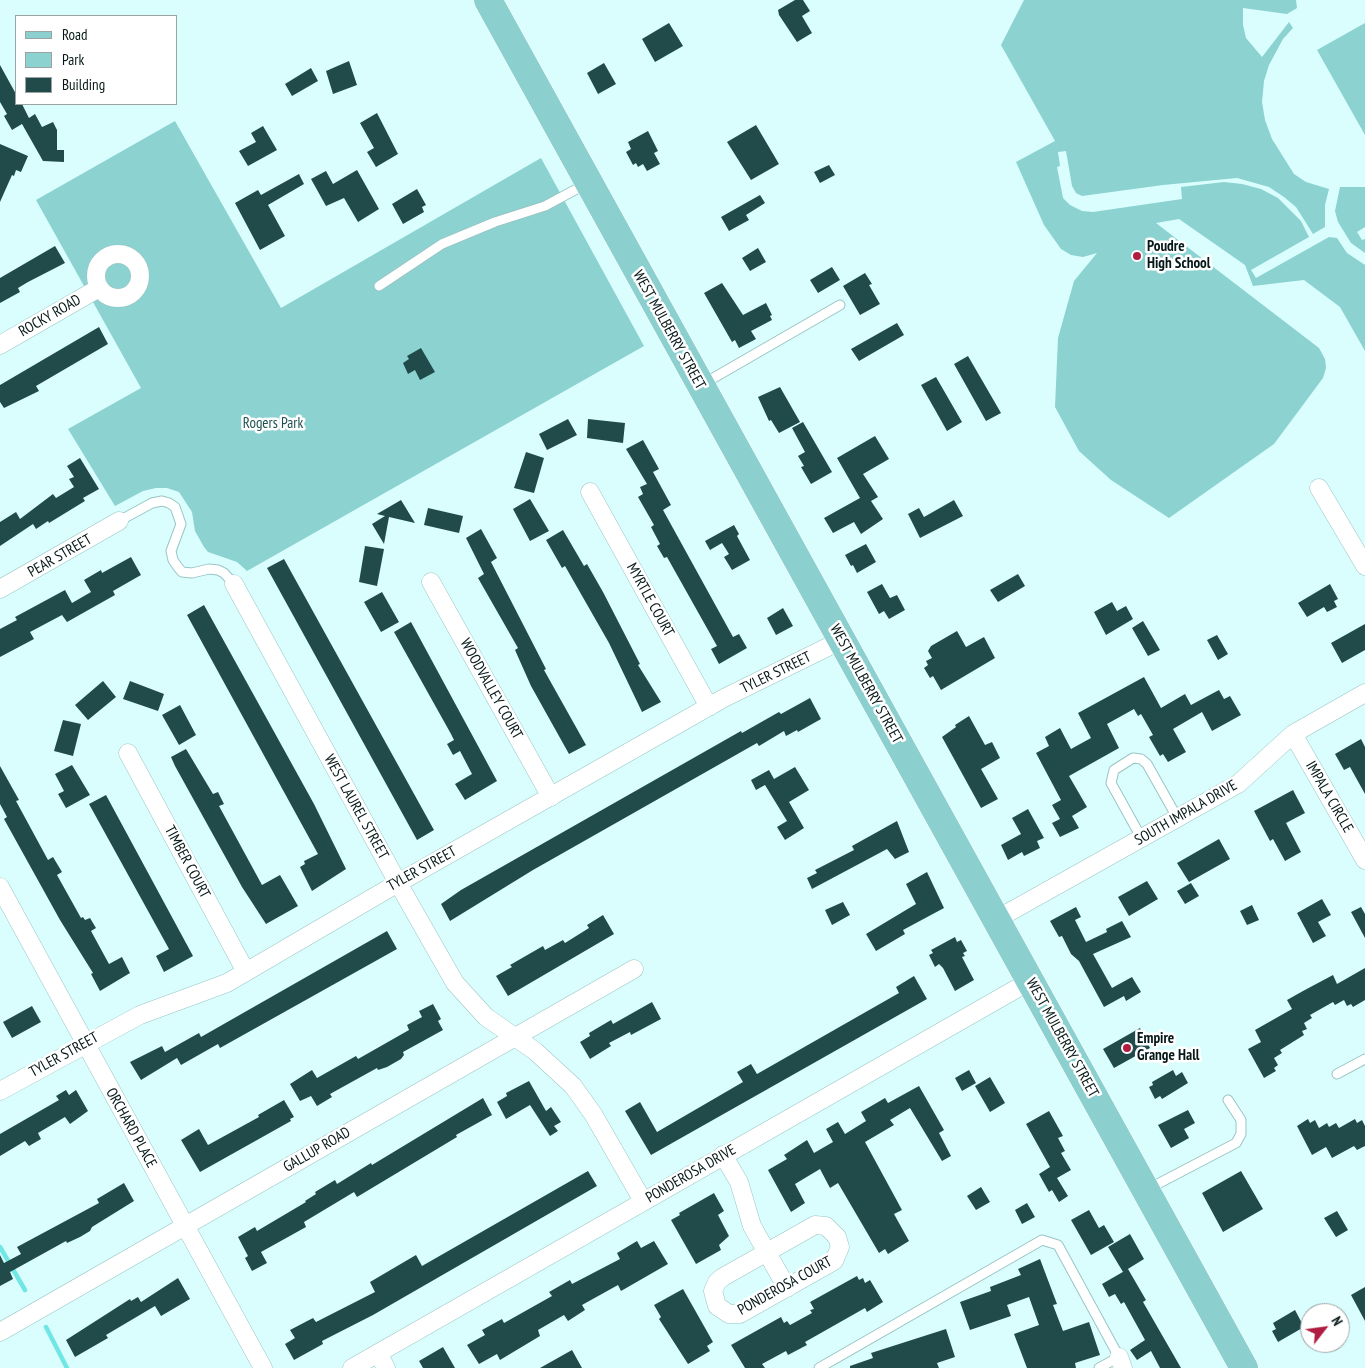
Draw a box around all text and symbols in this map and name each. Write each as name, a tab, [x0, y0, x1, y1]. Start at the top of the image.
legend	[15, 15, 178, 105]
text: Road	[62, 25, 88, 44]
text: Park	[62, 50, 84, 69]
text: Building	[62, 75, 105, 94]
place label: Poudre High School	[1147, 238, 1210, 273]
marker: Poudre High School	[1131, 250, 1143, 262]
street label: WEST MULBERRY STREET	[629, 267, 709, 393]
street label: ROCKY ROAD	[16, 291, 84, 341]
park label: Rogers Park	[243, 415, 303, 433]
street label: PEAR STREET	[25, 531, 95, 581]
street label: MYRTLE COURT	[622, 560, 678, 640]
street label: WEST MULBERRY STREET	[826, 621, 906, 747]
street label: WOODVALLEY COURT	[456, 636, 526, 742]
street label: TYLER STREET	[738, 648, 814, 698]
street label: WEST LAUREL STREET	[320, 751, 392, 863]
street label: IMPALA CIRCLE	[1301, 758, 1357, 836]
street label: SOUTH IMPALA DRIVE	[1132, 776, 1240, 850]
street label: TIMBER COURT	[160, 823, 214, 901]
street label: TYLER STREET	[384, 843, 460, 895]
street label: WEST MULBERRY STREET	[1022, 975, 1102, 1101]
street label: TYLER STREET	[26, 1029, 102, 1081]
place label: Empire Grange Hall	[1137, 1030, 1199, 1065]
marker: Empire Grange Hall	[1121, 1042, 1133, 1054]
street label: ORCHARD PLACE	[102, 1085, 160, 1171]
street label: GALLUP ROAD	[280, 1124, 354, 1176]
street label: PONDEROSA DRIVE	[643, 1141, 739, 1207]
street label: PONDEROSA COURT	[735, 1253, 835, 1319]
north arrow	[1300, 1303, 1350, 1353]
text: N	[1327, 1313, 1347, 1329]

